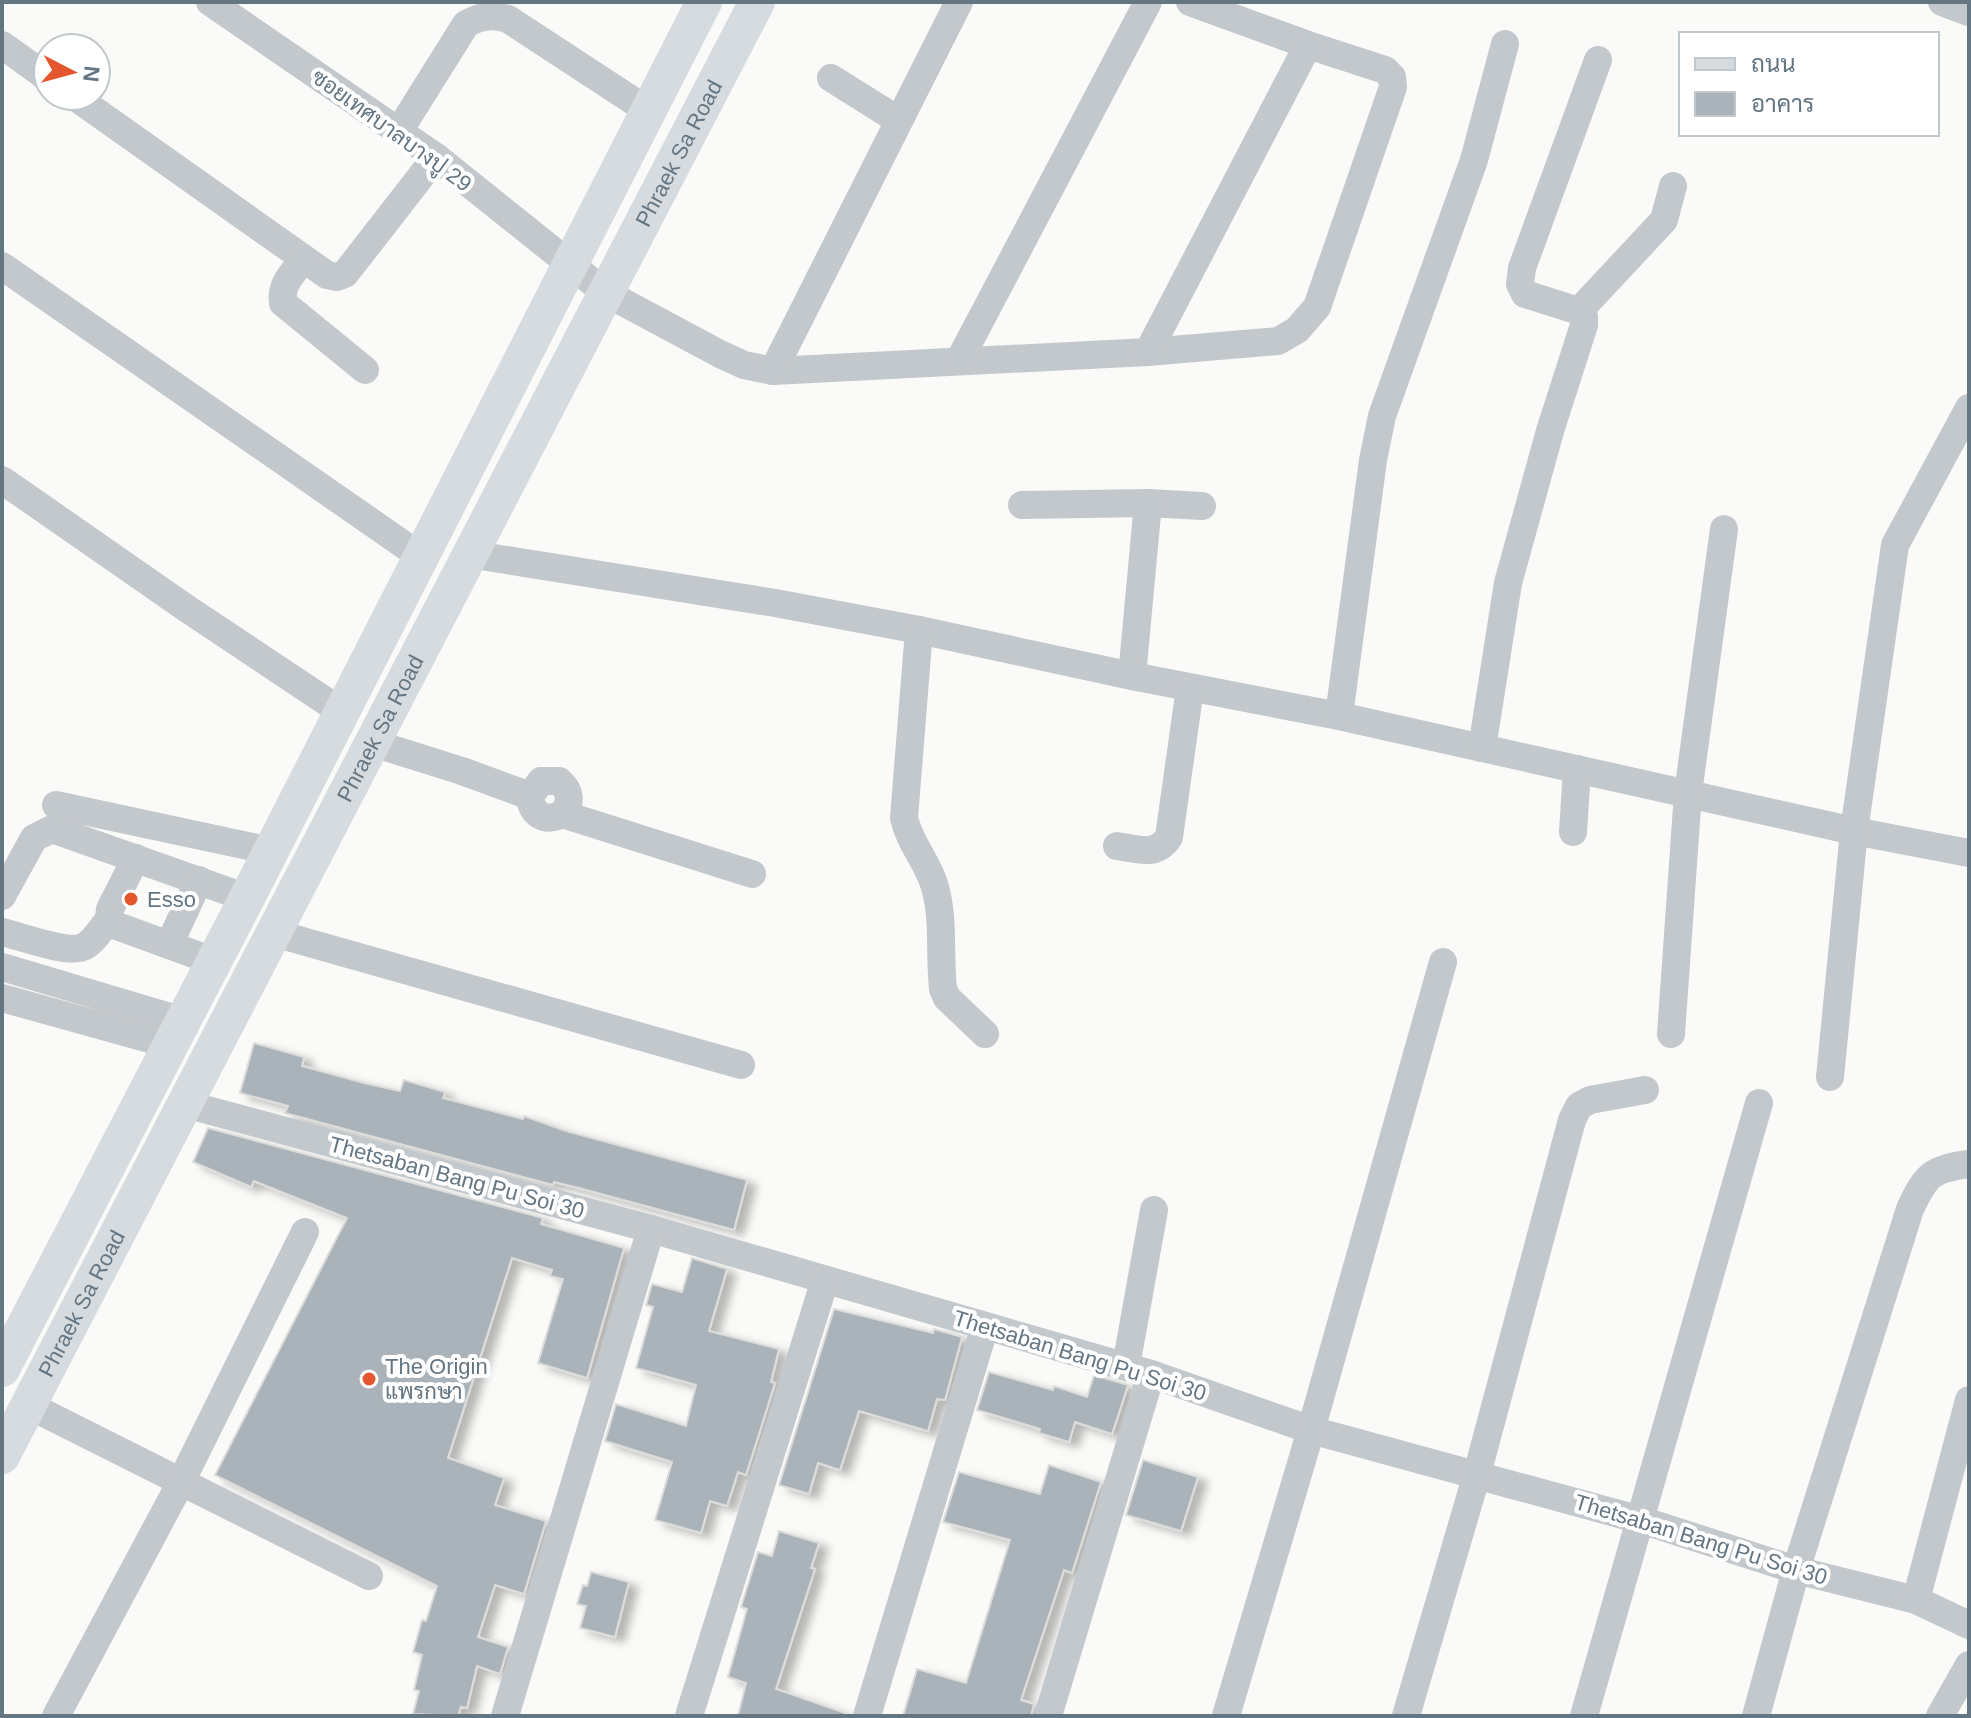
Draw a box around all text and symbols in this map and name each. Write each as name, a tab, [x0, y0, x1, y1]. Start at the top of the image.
north arrow	[32, 32, 112, 112]
legend	[1679, 32, 1939, 136]
text: ถนน	[1751, 50, 1796, 77]
street label: ซอยเทศบาลบางปู 29	[305, 64, 476, 199]
text: N	[78, 65, 105, 83]
street label: Phraek Sa Road	[631, 76, 727, 231]
text: อาคาร	[1751, 90, 1814, 117]
street label: Phraek Sa Road	[332, 651, 429, 806]
place label: Esso	[147, 887, 196, 912]
marker: Esso	[122, 890, 140, 908]
street label: Thetsaban Bang Pu Soi 30	[327, 1131, 587, 1224]
street label: Phraek Sa Road	[33, 1226, 130, 1381]
street label: Thetsaban Bang Pu Soi 30	[950, 1305, 1209, 1406]
place label: The Origin แพรกษา	[385, 1354, 488, 1404]
marker: The Origin แพรกษา	[360, 1370, 378, 1388]
street label: Thetsaban Bang Pu Soi 30	[1571, 1489, 1830, 1590]

